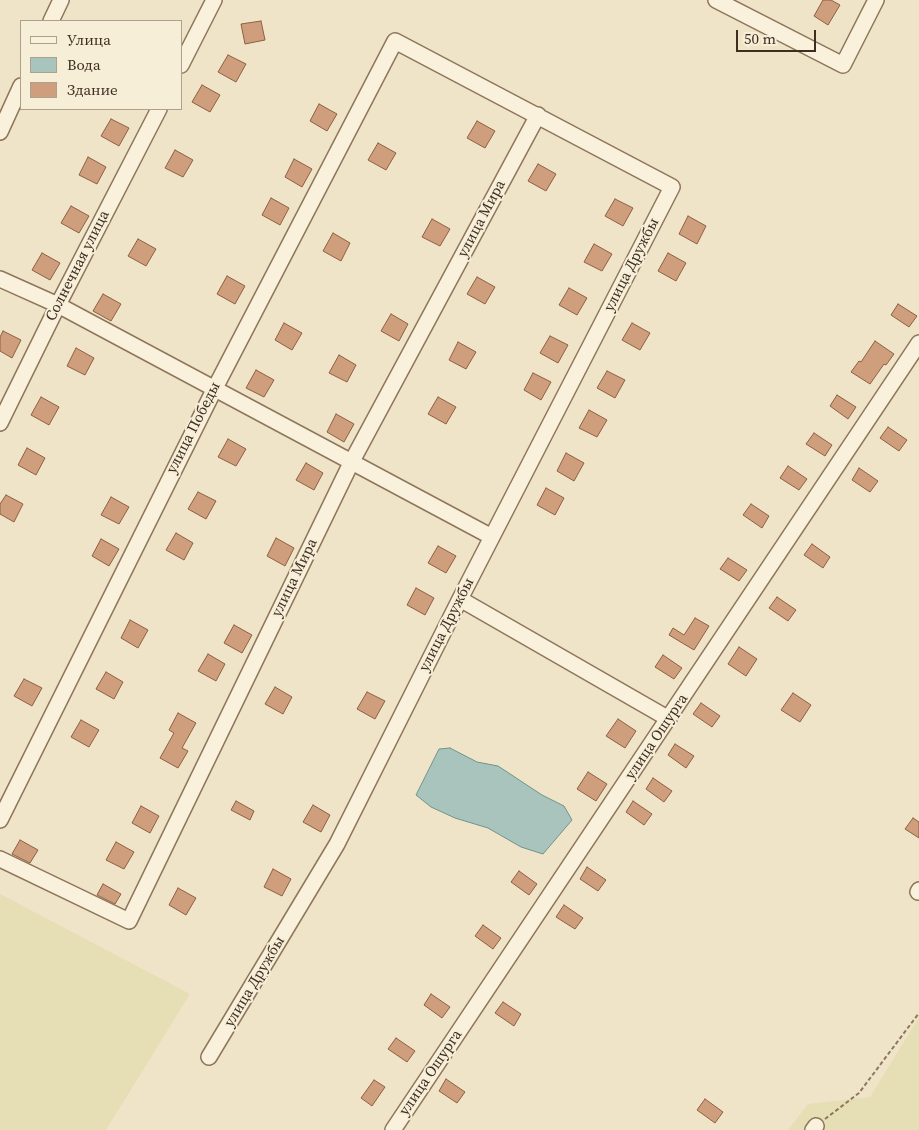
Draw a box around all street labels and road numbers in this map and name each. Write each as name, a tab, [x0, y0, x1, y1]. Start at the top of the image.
street label: улица Мира	[454, 177, 510, 261]
street label: Солнечная улица	[42, 208, 114, 324]
street label: улица Дружбы	[601, 215, 663, 315]
street label: улица Победы	[163, 379, 225, 477]
street label: улица Мира	[268, 536, 322, 620]
street label: улица Дружбы	[416, 575, 478, 675]
street label: улица Ошурга	[622, 691, 692, 783]
street label: улица Дружбы	[221, 933, 289, 1031]
street label: улица Ошурга	[396, 1027, 466, 1119]

